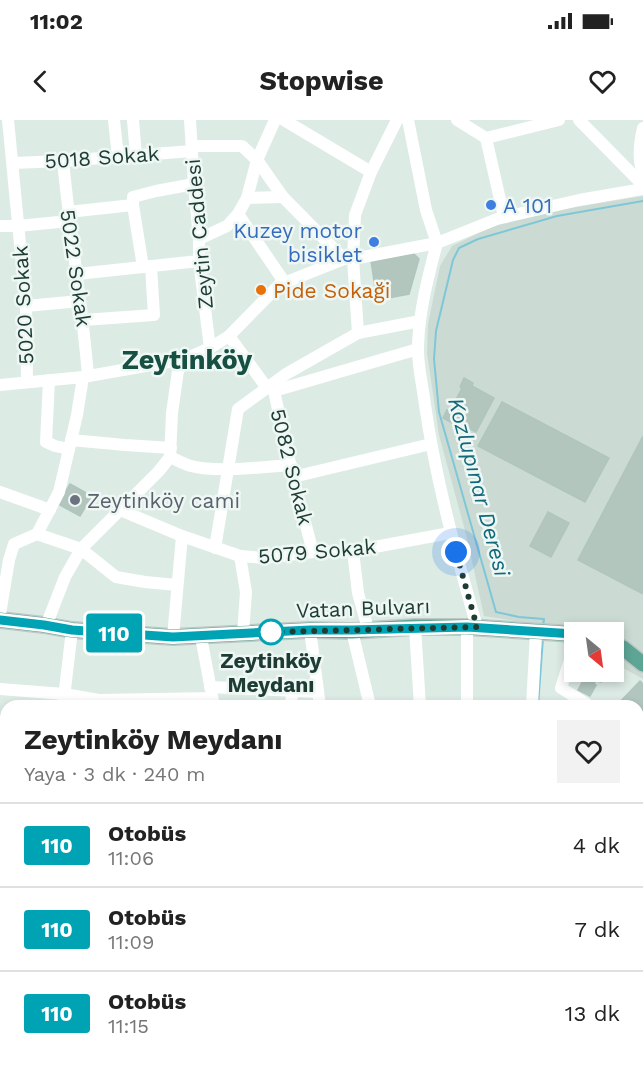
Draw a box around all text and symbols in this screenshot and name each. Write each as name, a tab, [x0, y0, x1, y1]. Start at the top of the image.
text: 11:02	[30, 9, 83, 34]
icon: back	[24, 65, 57, 98]
text: Stopwise	[259, 65, 384, 97]
icon: heart	[586, 65, 619, 98]
street label: 5018 Sokak	[44, 141, 160, 173]
street label: Zeytin Caddesi	[180, 158, 218, 310]
place label: A 101	[503, 193, 552, 218]
marker: A 101	[484, 198, 498, 212]
street label: 5022 Sokak	[55, 208, 97, 328]
place label: Kuzey motor bisiklet	[233, 218, 362, 267]
marker: Kuzey motor bisiklet	[367, 235, 381, 249]
street label: 5020 Sokak	[7, 245, 39, 365]
place label: Pide Sokaği	[273, 278, 390, 303]
marker: Pide Sokaği	[254, 283, 268, 297]
district label: Zeytinköy	[122, 344, 253, 376]
water label: Kozlupınar Deresi	[443, 395, 515, 580]
street label: 5082 Sokak	[265, 406, 319, 528]
place label: Zeytinköy cami	[87, 488, 240, 513]
marker: Zeytinköy cami	[68, 493, 82, 507]
street label: 5079 Sokak	[257, 533, 377, 569]
your location	[441, 537, 471, 567]
street label: Vatan Bulvarı	[296, 593, 430, 623]
line badge: 110	[80, 614, 148, 652]
marker: Zeytinköy Meydanı	[258, 619, 284, 645]
text: 110	[98, 621, 130, 646]
north arrow	[564, 622, 624, 682]
map controls	[564, 622, 624, 682]
place label: Zeytinköy Meydanı	[220, 648, 322, 697]
button: heart	[557, 720, 620, 783]
text: Zeytinköy Meydanı	[24, 723, 282, 756]
text: Yaya · 3 dk · 240 m	[24, 762, 205, 786]
text: Otobüs	[108, 821, 186, 846]
text: 110	[41, 833, 73, 858]
text: 4 dk	[573, 833, 620, 858]
text: 11:06	[108, 846, 154, 870]
text: Otobüs	[108, 905, 186, 930]
text: 110	[41, 917, 73, 942]
text: 7 dk	[575, 917, 620, 942]
text: 11:09	[108, 930, 154, 954]
text: Otobüs	[108, 989, 186, 1014]
text: 110	[41, 1001, 73, 1026]
text: 13 dk	[565, 1001, 620, 1026]
text: 11:15	[108, 1014, 149, 1038]

